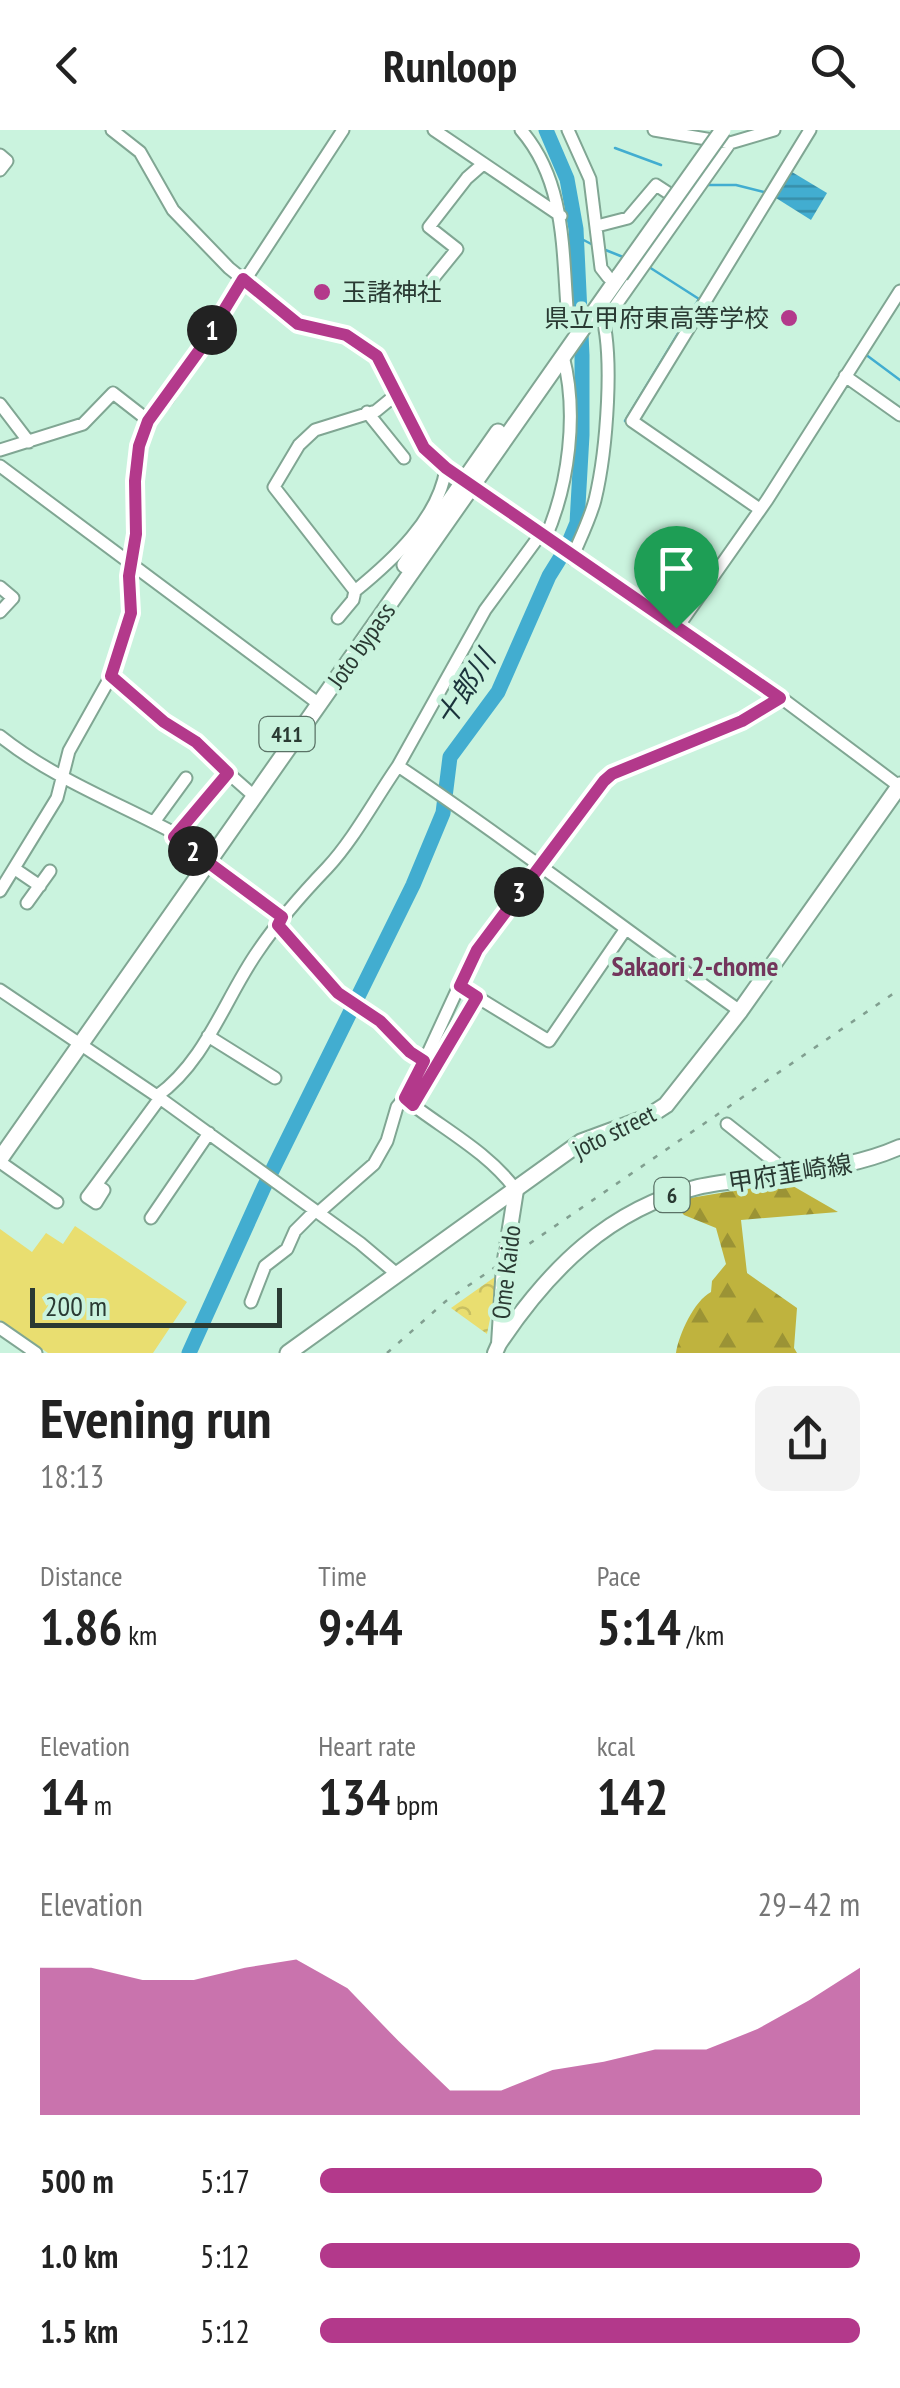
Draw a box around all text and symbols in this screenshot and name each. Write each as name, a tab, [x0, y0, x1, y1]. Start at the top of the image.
text: Runloop	[383, 36, 517, 94]
icon: back	[40, 38, 95, 93]
icon: search	[805, 38, 860, 93]
place label: 玉諸神社	[342, 276, 442, 308]
marker: 玉諸神社	[311, 281, 333, 303]
place label: 県立甲府東高等学校	[544, 302, 769, 334]
pin: 1	[187, 305, 237, 355]
marker: 県立甲府東高等学校	[778, 307, 800, 329]
text: 1	[205, 311, 219, 348]
pin	[634, 526, 719, 629]
icon: arrive	[649, 541, 704, 596]
street label: Joto bypass	[319, 596, 402, 695]
water label: 十郎川	[426, 640, 505, 733]
road number: 411	[260, 717, 314, 751]
pin: 2	[168, 826, 218, 876]
text: 2	[186, 832, 200, 869]
pin: 3	[494, 867, 544, 917]
text: 3	[512, 873, 526, 910]
district label: Sakaori 2-chome	[612, 947, 778, 984]
street label: joto street	[567, 1097, 661, 1165]
street label: 甲府韮崎線	[726, 1147, 854, 1199]
road number: 6	[654, 1178, 690, 1212]
street label: Ome Kaido	[484, 1223, 528, 1321]
scale bar	[30, 1283, 282, 1328]
text: 200 m	[45, 1287, 107, 1324]
text: Evening run	[40, 1382, 272, 1453]
button: share	[755, 1386, 860, 1491]
text: 18:13	[40, 1455, 104, 1497]
text: Distance	[40, 1557, 123, 1594]
text: Time	[318, 1557, 367, 1594]
text: Pace	[597, 1557, 641, 1594]
text: 1.86	[40, 1594, 122, 1659]
text: 9:44	[318, 1594, 403, 1659]
text: 5:14	[597, 1594, 681, 1659]
text: km	[122, 1616, 157, 1653]
text: /km	[681, 1616, 724, 1653]
text: Elevation	[40, 1727, 130, 1764]
text: Heart rate	[318, 1727, 416, 1764]
text: kcal	[597, 1727, 635, 1764]
text: 14	[40, 1764, 88, 1829]
text: 134	[318, 1764, 390, 1829]
text: 142	[597, 1764, 668, 1829]
text: m	[88, 1786, 112, 1823]
text: bpm	[390, 1786, 439, 1823]
text: Elevation	[40, 1883, 143, 1925]
text: 29–42 m	[758, 1883, 860, 1925]
text: 500 m	[40, 2160, 114, 2202]
text: 5:17	[200, 2160, 250, 2202]
text: 1.0 km	[40, 2235, 118, 2277]
text: 5:12	[200, 2235, 250, 2277]
text: 1.5 km	[40, 2310, 118, 2352]
text: 5:12	[200, 2310, 250, 2352]

